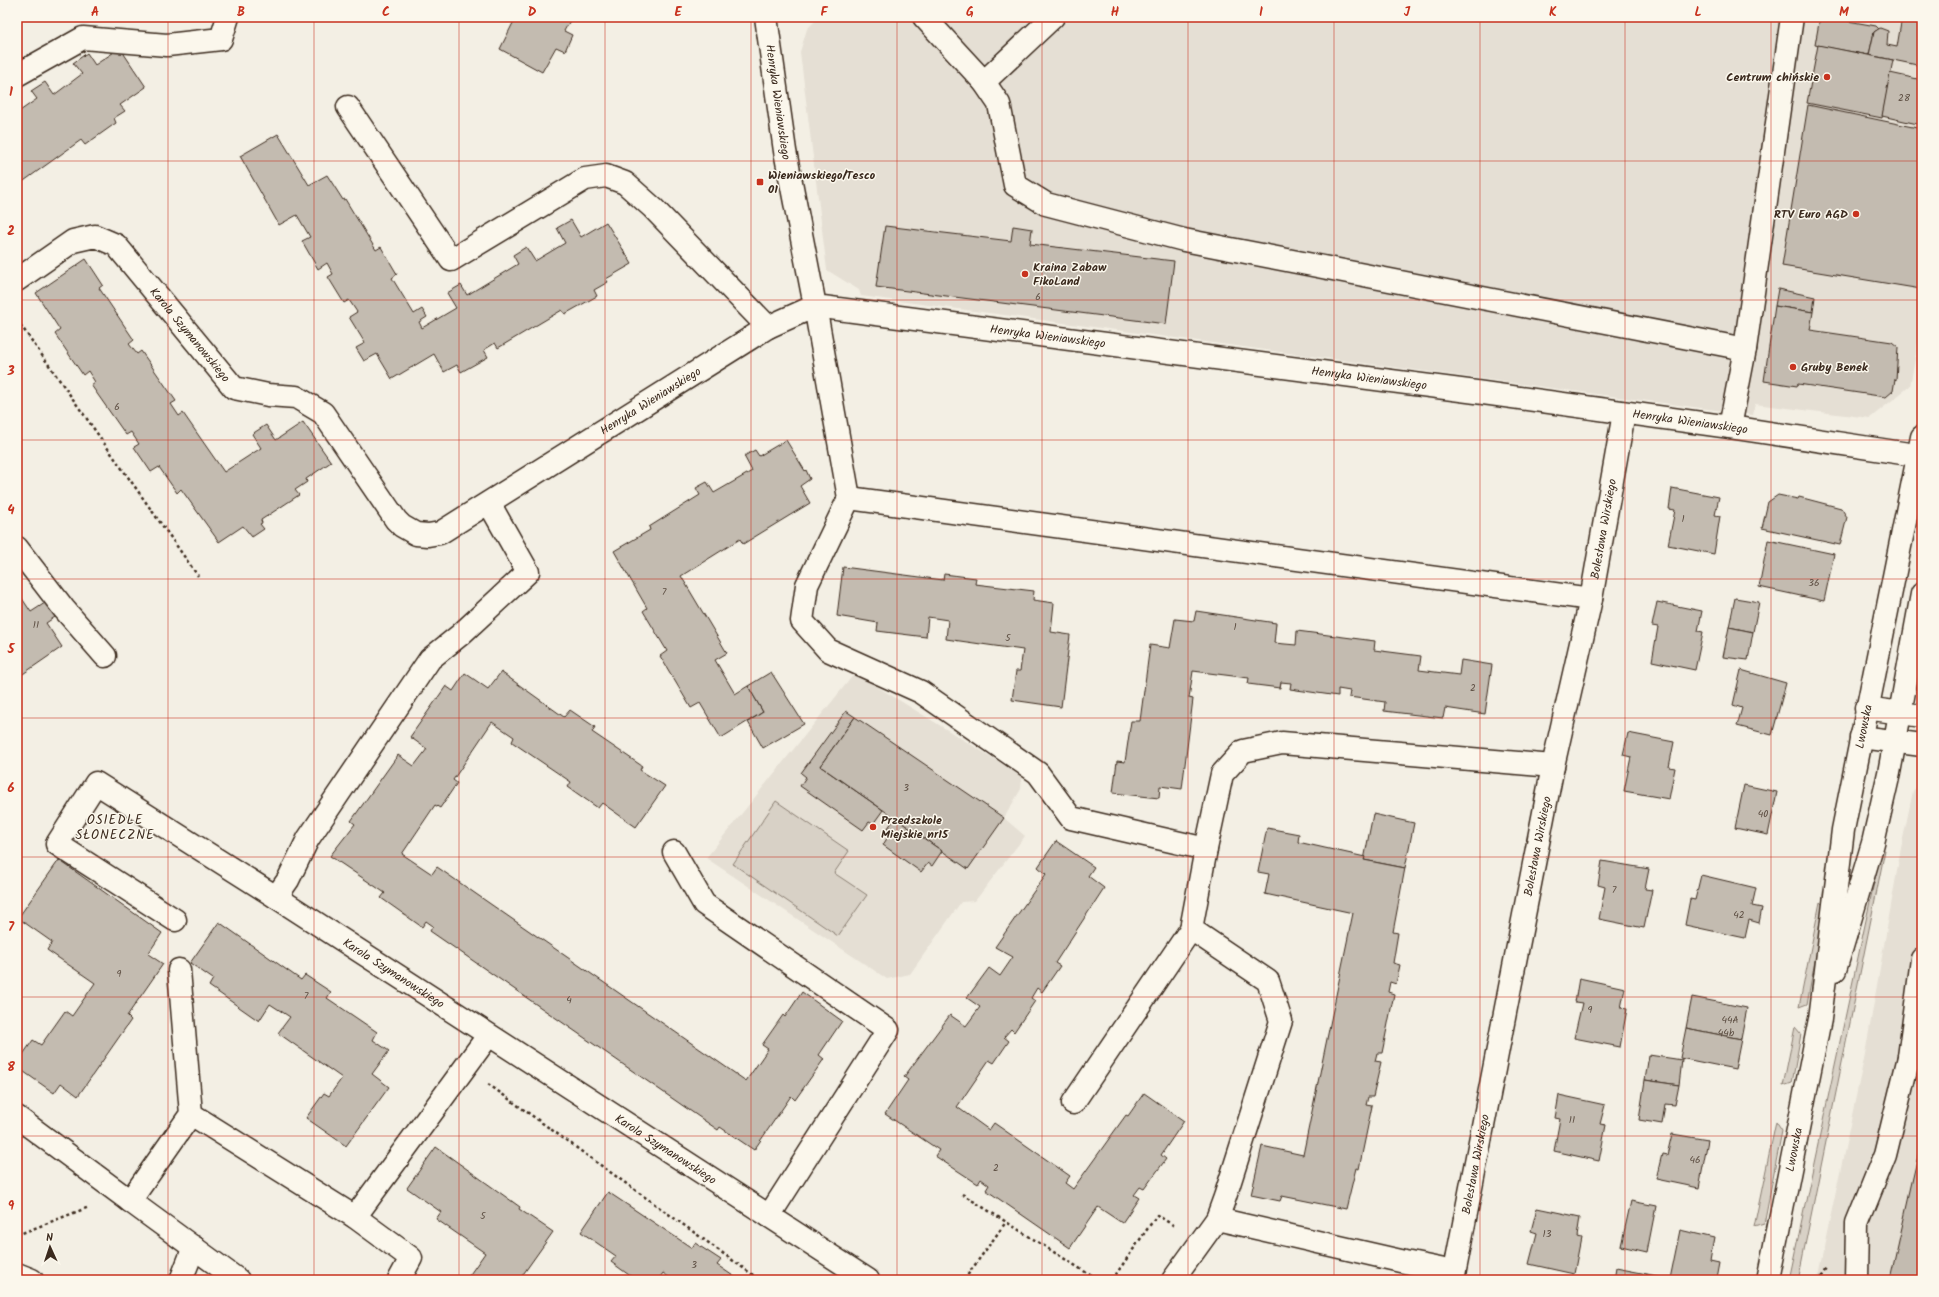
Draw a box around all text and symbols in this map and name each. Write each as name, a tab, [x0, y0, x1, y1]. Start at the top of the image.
text: A	[91, 2, 99, 23]
text: B	[237, 2, 245, 23]
text: C	[382, 2, 390, 23]
text: D	[528, 2, 537, 23]
text: E	[674, 2, 682, 23]
text: F	[820, 2, 828, 23]
text: G	[966, 2, 974, 23]
text: H	[1111, 2, 1120, 23]
text: I	[1259, 2, 1263, 23]
text: J	[1404, 2, 1411, 23]
text: K	[1549, 2, 1557, 23]
text: L	[1694, 2, 1702, 23]
text: M	[1839, 2, 1849, 23]
street label: Henryka Wieniawskiego	[760, 43, 796, 161]
place label: Centrum chińskie	[1726, 68, 1819, 87]
marker: Centrum chińskie	[1822, 72, 1832, 82]
text: 1	[9, 82, 13, 103]
house number: 28	[1898, 90, 1911, 106]
place label: Wieniawskiego/Tesco 01	[768, 166, 876, 199]
marker: Wieniawskiego/Tesco 01	[755, 177, 765, 187]
place label: RTV Euro AGD	[1774, 205, 1848, 224]
marker: RTV Euro AGD	[1851, 209, 1861, 219]
text: 2	[7, 221, 15, 242]
place label: Kraina Zabaw FikoLand	[1033, 258, 1107, 291]
marker: Kraina Zabaw FikoLand	[1020, 269, 1030, 279]
street label: Karola Szymanowskiego	[145, 283, 235, 386]
house number: 6	[1035, 289, 1041, 305]
street label: Henryka Wieniawskiego	[989, 319, 1107, 353]
place label: Gruby Benek	[1801, 358, 1869, 377]
text: 3	[6, 361, 15, 382]
street label: Henryka Wieniawskiego	[1310, 361, 1428, 395]
street label: Henryka Wieniawskiego	[596, 362, 705, 440]
marker: Gruby Benek	[1788, 362, 1798, 372]
house number: 6	[114, 399, 120, 415]
street label: Henryka Wieniawskiego	[1631, 404, 1749, 439]
street label: Bolesława Wirskiego	[1585, 477, 1622, 581]
text: 4	[7, 500, 15, 521]
house number: 1	[1681, 511, 1685, 527]
house number: 36	[1808, 575, 1820, 591]
house number: 7	[662, 584, 667, 600]
house number: 11	[33, 617, 39, 633]
house number: 1	[1233, 619, 1237, 635]
house number: 5	[1005, 630, 1011, 646]
text: 5	[7, 639, 16, 660]
house number: 2	[1470, 680, 1476, 696]
street label: Lwowska	[1850, 703, 1878, 750]
text: 6	[7, 778, 15, 799]
house number: 3	[903, 780, 909, 796]
street label: Bolesława Wirskiego	[1518, 794, 1556, 898]
house number: 40	[1758, 806, 1768, 822]
district label: OSIEDLE SŁONECZNE	[75, 810, 155, 846]
place label: Przedszkole Miejskie nr15	[881, 811, 949, 844]
marker: Przedszkole Miejskie nr15	[868, 822, 878, 832]
house number: 7	[1612, 882, 1617, 898]
house number: 42	[1733, 907, 1745, 923]
text: 7	[8, 917, 15, 938]
street label: Karola Szymanowskiego	[339, 933, 448, 1013]
house number: 9	[117, 966, 122, 982]
house number: 7	[304, 988, 309, 1004]
house number: 4	[566, 992, 572, 1008]
house number: 9	[1588, 1002, 1593, 1018]
house number: 44A	[1721, 1012, 1739, 1028]
house number: 44b	[1718, 1025, 1735, 1041]
text: 8	[7, 1057, 15, 1078]
street label: Karola Szymanowskiego	[611, 1109, 720, 1189]
house number: 11	[1569, 1112, 1575, 1128]
street label: Bolesława Wirskiego	[1457, 1113, 1495, 1216]
street label: Lwowska	[1780, 1126, 1808, 1173]
house number: 46	[1689, 1152, 1701, 1168]
house number: 2	[993, 1160, 999, 1176]
text: 9	[8, 1196, 15, 1217]
house number: 5	[480, 1208, 486, 1224]
house number: 13	[1543, 1226, 1552, 1242]
north arrow	[30, 1227, 70, 1267]
text: N	[46, 1229, 54, 1247]
house number: 3	[691, 1257, 697, 1273]

